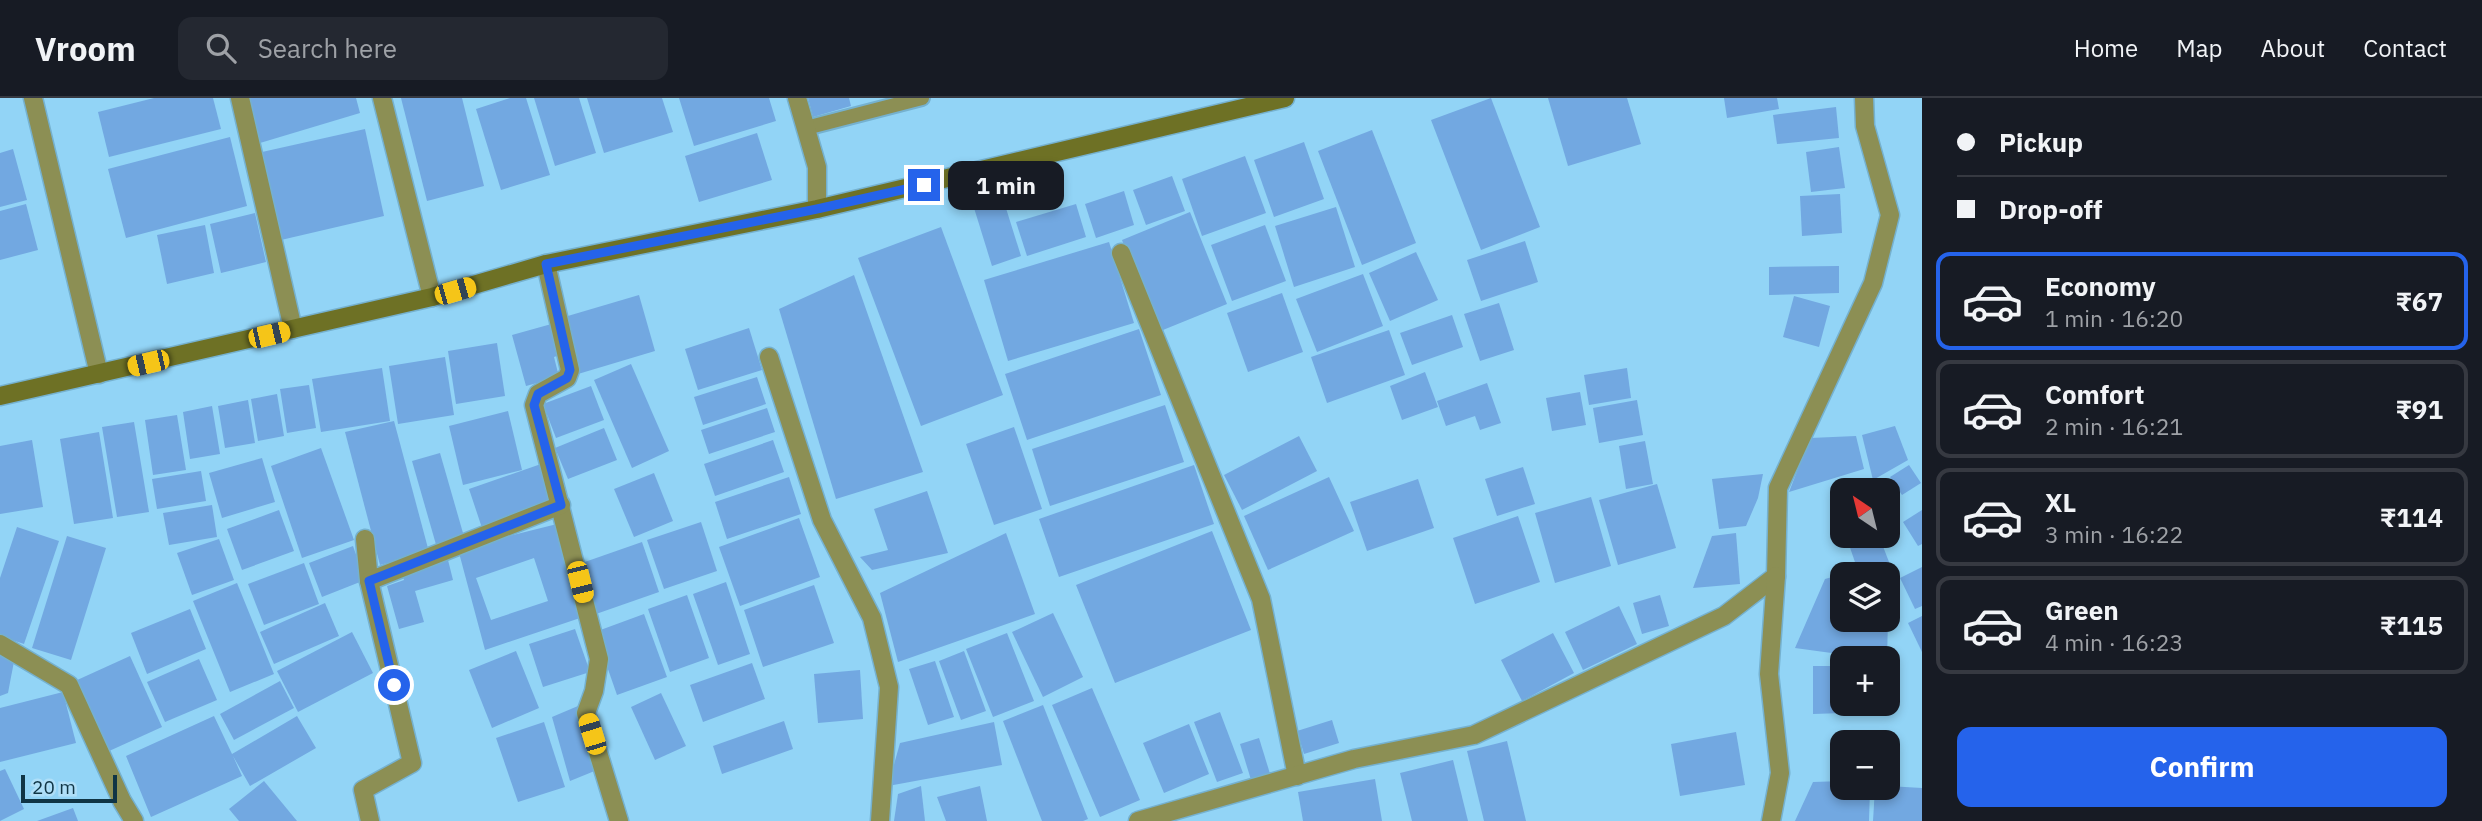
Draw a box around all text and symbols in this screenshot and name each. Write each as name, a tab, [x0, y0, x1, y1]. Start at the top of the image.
search box	[178, 17, 668, 80]
text: Vroom	[35, 27, 136, 70]
icon: search	[202, 29, 240, 67]
text: Search here	[258, 31, 397, 65]
text: Home	[2074, 32, 2138, 64]
text: Map	[2176, 32, 2222, 64]
text: About	[2260, 32, 2325, 64]
text: Contact	[2363, 32, 2447, 64]
text: Pickup	[1999, 125, 2083, 159]
callout: 1 min	[948, 160, 1064, 210]
route end	[908, 169, 940, 201]
text: 1 min	[976, 170, 1036, 200]
text: Drop-off	[1999, 192, 2102, 226]
text: Economy	[2045, 269, 2156, 303]
icon: car	[1961, 270, 2024, 333]
car	[432, 275, 479, 307]
text: ₹67	[2395, 284, 2443, 318]
text: 1 min · 16:20	[2045, 303, 2183, 333]
car	[247, 320, 292, 350]
car	[126, 348, 171, 378]
text: Comfort	[2045, 377, 2144, 411]
icon: car	[1961, 378, 2024, 441]
text: ₹91	[2395, 392, 2443, 426]
text: 2 min · 16:21	[2045, 411, 2183, 441]
north arrow	[1830, 478, 1900, 548]
map controls	[1830, 478, 1900, 800]
text: XL	[2045, 485, 2076, 519]
icon: car	[1961, 486, 2024, 549]
text: ₹114	[2380, 500, 2443, 534]
text: 3 min · 16:22	[2045, 519, 2183, 549]
car	[565, 559, 596, 605]
button: layers	[1830, 562, 1900, 632]
text: Green	[2045, 593, 2119, 627]
icon: car	[1961, 594, 2024, 657]
text: ₹115	[2380, 608, 2443, 642]
text: 4 min · 16:23	[2045, 627, 2183, 657]
button: +	[1830, 646, 1900, 716]
route start	[378, 669, 410, 701]
car	[576, 711, 609, 757]
button: Confirm	[1957, 727, 2447, 807]
button: −	[1830, 730, 1900, 800]
scale bar	[21, 772, 117, 804]
text: 20 m	[32, 775, 76, 799]

